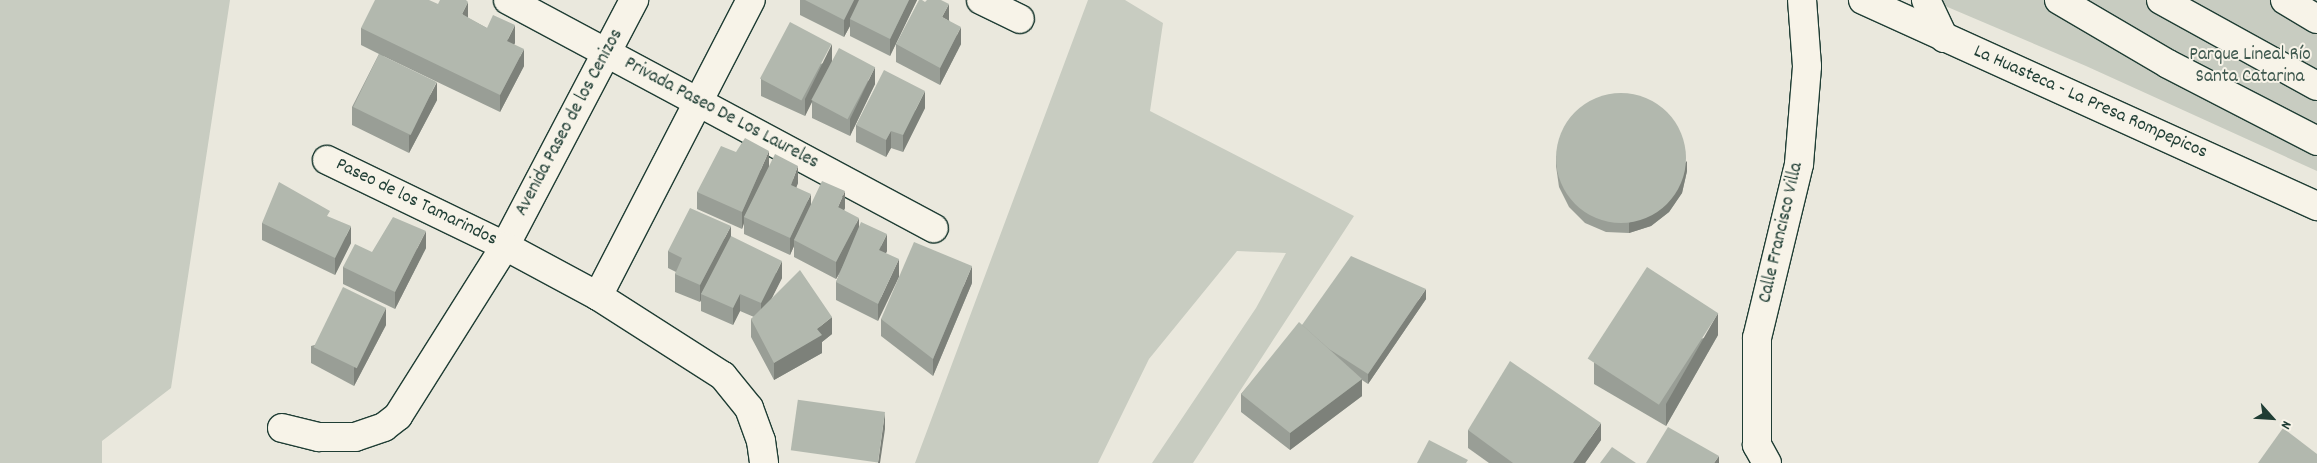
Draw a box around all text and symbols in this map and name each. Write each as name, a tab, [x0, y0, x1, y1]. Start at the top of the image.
street label: Avenida Paseo de los Cenizos	[511, 26, 629, 220]
street label: La Huasteca - La Presa Rompepicos	[1970, 41, 2210, 165]
park label: Parque Lineal Río Santa Catarina	[2189, 45, 2311, 89]
street label: Privada Paseo De Los Laureles	[620, 53, 822, 175]
street label: Paseo de los Tamarindos	[332, 154, 500, 252]
street label: Calle Francisco Villa	[1755, 161, 1809, 305]
north arrow	[2247, 393, 2297, 443]
text: N	[2275, 417, 2296, 432]

